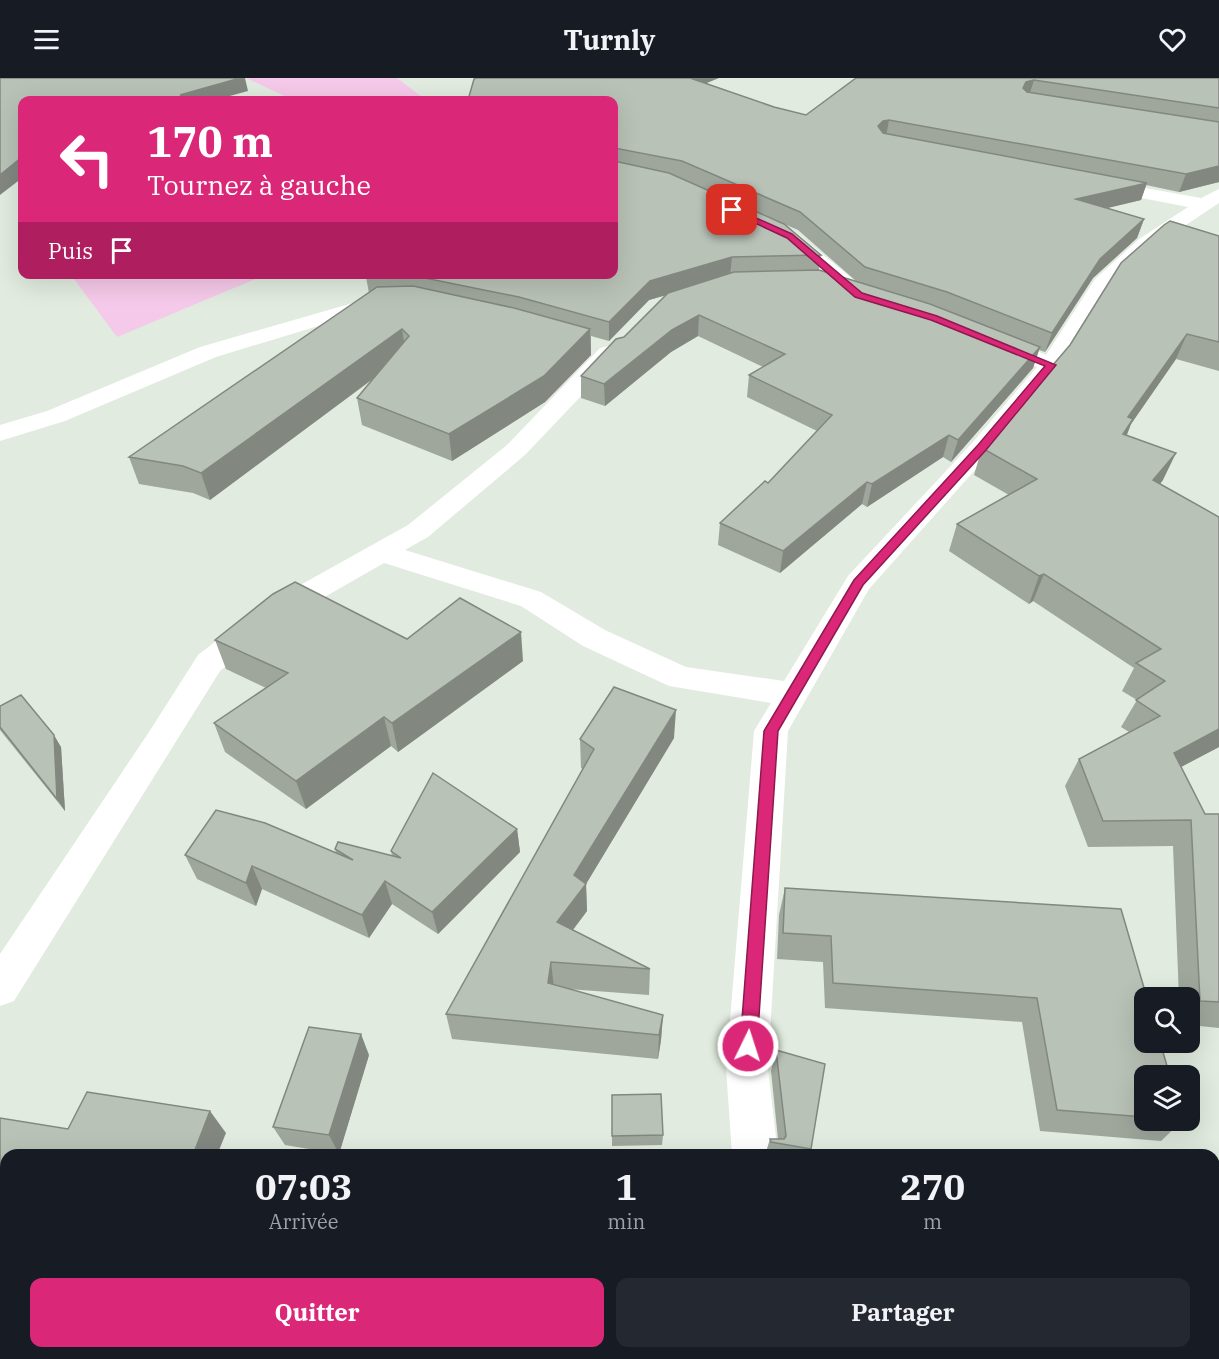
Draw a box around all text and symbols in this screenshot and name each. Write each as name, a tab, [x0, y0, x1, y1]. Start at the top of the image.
text: Turnly	[564, 22, 655, 57]
icon: menu	[30, 23, 63, 56]
icon: heart	[1156, 23, 1189, 56]
text: 170 m	[147, 114, 273, 169]
icon: left	[48, 120, 126, 198]
text: Tournez à gauche	[147, 167, 371, 202]
pin	[706, 184, 757, 235]
icon: arrive	[715, 193, 748, 226]
icon: arrive	[105, 234, 138, 267]
text: Puis	[48, 236, 93, 265]
map controls	[1134, 987, 1200, 1131]
button: search	[1134, 987, 1200, 1053]
position arrow	[716, 1014, 780, 1078]
button: layers	[1134, 1065, 1200, 1131]
text: 07:03	[255, 1163, 352, 1210]
text: 1	[615, 1163, 637, 1210]
text: 270	[900, 1163, 965, 1210]
text: Arrivée	[269, 1208, 338, 1235]
text: min	[607, 1208, 645, 1235]
text: m	[923, 1208, 942, 1235]
button: Quitter	[30, 1278, 604, 1347]
button: Partager	[616, 1278, 1190, 1347]

